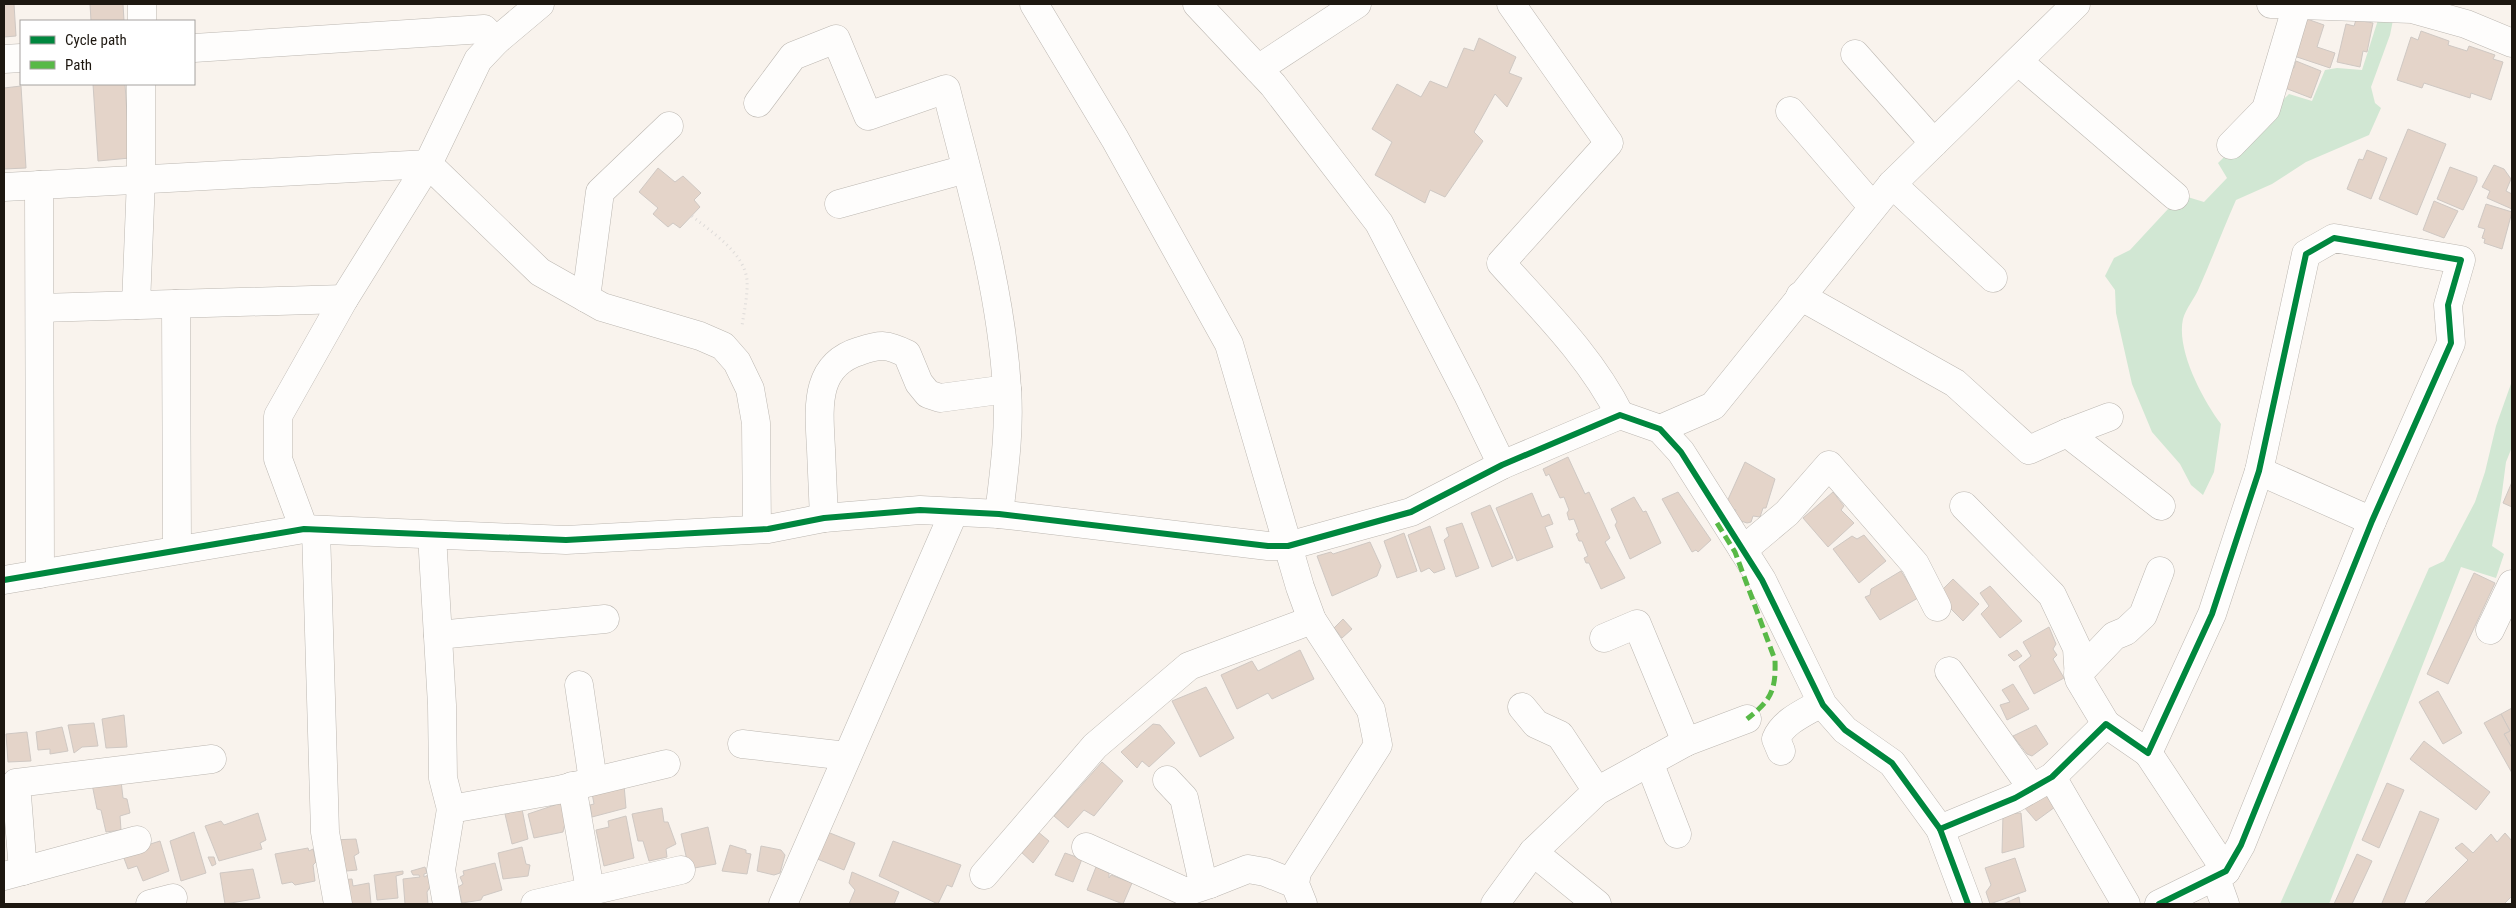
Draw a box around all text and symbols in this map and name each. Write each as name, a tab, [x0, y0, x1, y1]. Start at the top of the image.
legend	[20, 20, 195, 85]
text: Cycle path	[65, 31, 127, 49]
text: Path	[65, 56, 92, 74]

